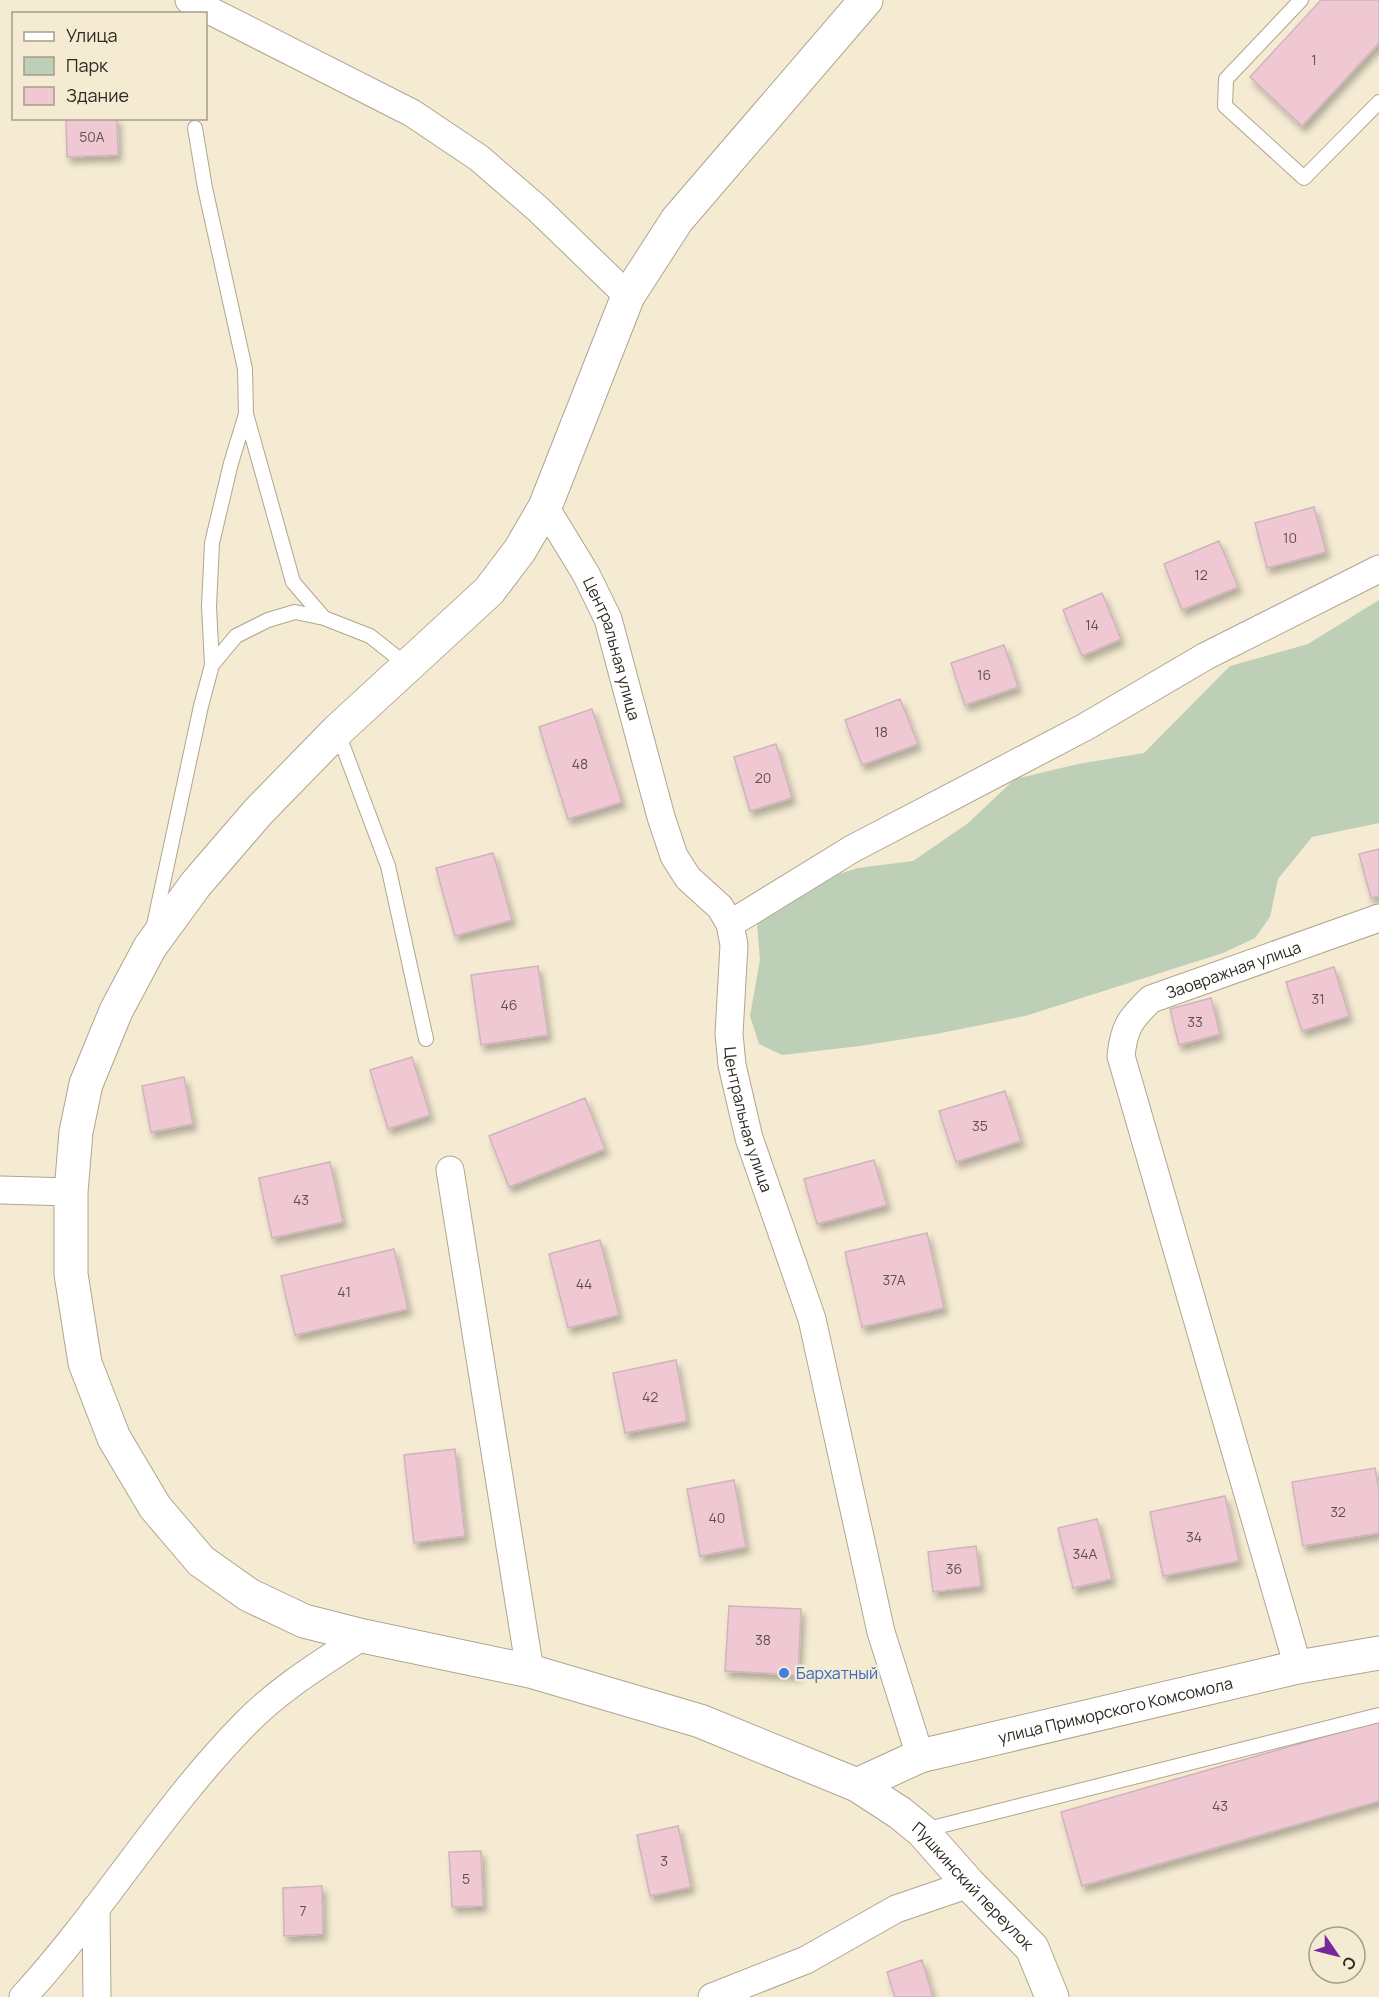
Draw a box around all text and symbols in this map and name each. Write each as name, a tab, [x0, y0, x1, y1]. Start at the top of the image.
legend	[12, 12, 207, 120]
text: Улица	[66, 23, 118, 47]
house number: 1	[1311, 50, 1317, 69]
text: Парк	[66, 53, 109, 77]
text: Здание	[66, 83, 129, 107]
house number: 50А	[79, 127, 105, 146]
house number: 10	[1283, 528, 1297, 547]
house number: 12	[1194, 565, 1208, 584]
street label: Центральная улица	[578, 573, 646, 723]
house number: 14	[1085, 615, 1099, 634]
house number: 16	[977, 665, 991, 684]
house number: 18	[874, 722, 888, 741]
house number: 48	[572, 754, 588, 773]
house number: 20	[755, 768, 771, 787]
street label: Заовражная улица	[1163, 936, 1304, 1004]
house number: 31	[1311, 989, 1325, 1008]
house number: 46	[501, 995, 517, 1014]
house number: 33	[1187, 1012, 1203, 1031]
street label: Центральная улица	[719, 1046, 778, 1195]
house number: 35	[972, 1116, 988, 1135]
house number: 43	[293, 1190, 309, 1209]
house number: 37А	[882, 1270, 906, 1289]
house number: 44	[576, 1274, 592, 1293]
house number: 41	[337, 1282, 351, 1301]
house number: 42	[642, 1387, 658, 1406]
house number: 32	[1330, 1502, 1346, 1521]
house number: 40	[709, 1508, 725, 1527]
house number: 34	[1186, 1527, 1202, 1546]
house number: 34А	[1072, 1544, 1098, 1563]
house number: 36	[946, 1559, 962, 1578]
house number: 38	[755, 1630, 771, 1649]
place label: Бархатный	[796, 1662, 878, 1684]
marker: Бархатный	[777, 1666, 791, 1680]
street label: улица Приморского Комсомола	[996, 1672, 1235, 1748]
house number: 43	[1212, 1796, 1228, 1815]
street label: Пушкинский переулок	[908, 1817, 1039, 1955]
house number: 3	[660, 1851, 668, 1870]
house number: 5	[462, 1869, 470, 1888]
house number: 7	[299, 1901, 307, 1920]
north arrow	[1307, 1925, 1367, 1985]
text: С	[1337, 1952, 1362, 1975]

